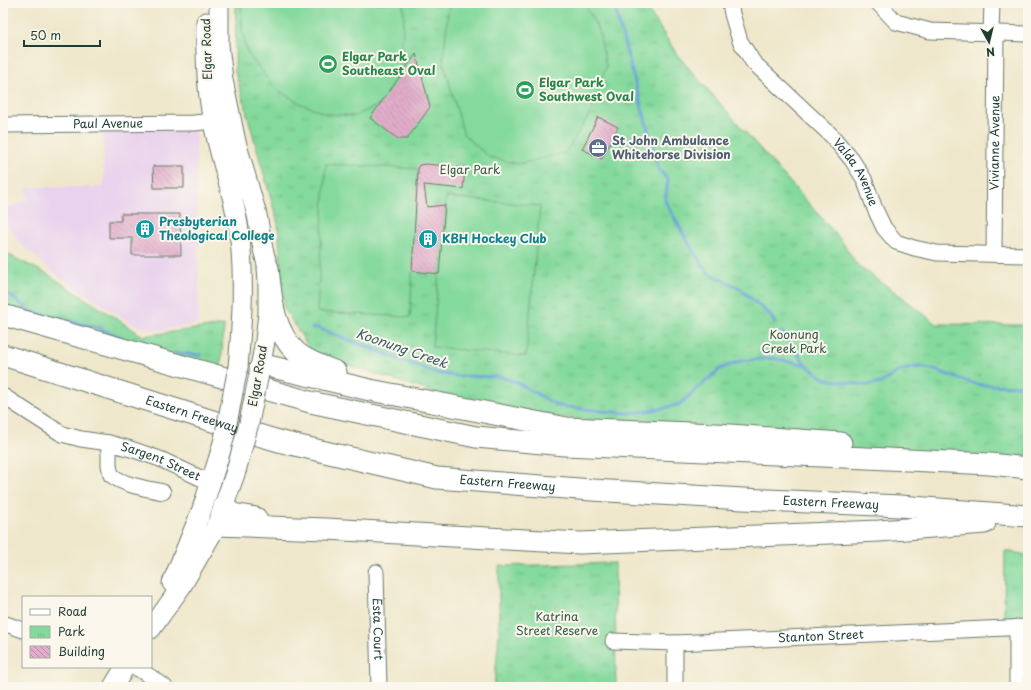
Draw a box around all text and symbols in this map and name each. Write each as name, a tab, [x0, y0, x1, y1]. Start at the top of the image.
street label: Elgar Road	[196, 18, 216, 80]
scale bar	[24, 22, 100, 48]
north arrow	[969, 22, 1009, 62]
text: 50 m	[30, 26, 61, 44]
text: N	[985, 43, 996, 61]
place label: Elgar Park Southeast Oval	[342, 47, 436, 79]
sports icon: Elgar Park Southeast Oval	[317, 53, 339, 75]
place label: Elgar Park Southwest Oval	[539, 73, 634, 105]
sports icon: Elgar Park Southwest Oval	[514, 79, 536, 101]
street label: Vivianne Avenue	[985, 95, 1003, 191]
street label: Paul Avenue	[73, 114, 143, 132]
place label: St John Ambulance Whitehorse Division	[612, 131, 731, 163]
street label: Valda Avenue	[829, 134, 883, 209]
office icon: St John Ambulance Whitehorse Division	[587, 137, 609, 159]
park label: Elgar Park	[440, 160, 500, 178]
place label: Presbyterian Theological College	[159, 212, 274, 244]
building icon: Presbyterian Theological College	[134, 218, 156, 240]
building icon: KBH Hockey Club	[417, 228, 439, 250]
place label: KBH Hockey Club	[442, 229, 547, 247]
water label: Koonung Creek	[354, 323, 451, 372]
park label: Koonung Creek Park	[762, 325, 826, 357]
street label: Elgar Road	[243, 344, 271, 408]
street label: Eastern Freeway	[144, 390, 241, 437]
street label: Sargent Street	[119, 437, 204, 485]
street label: Eastern Freeway	[459, 470, 556, 495]
street label: Eastern Freeway	[782, 491, 879, 513]
legend	[22, 596, 152, 668]
street label: Esta Court	[369, 598, 388, 660]
text: Road	[58, 602, 87, 620]
park label: Katrina Street Reserve	[516, 607, 599, 639]
text: Park	[58, 622, 85, 640]
street label: Stanton Street	[777, 624, 864, 646]
text: Building	[58, 642, 105, 660]

